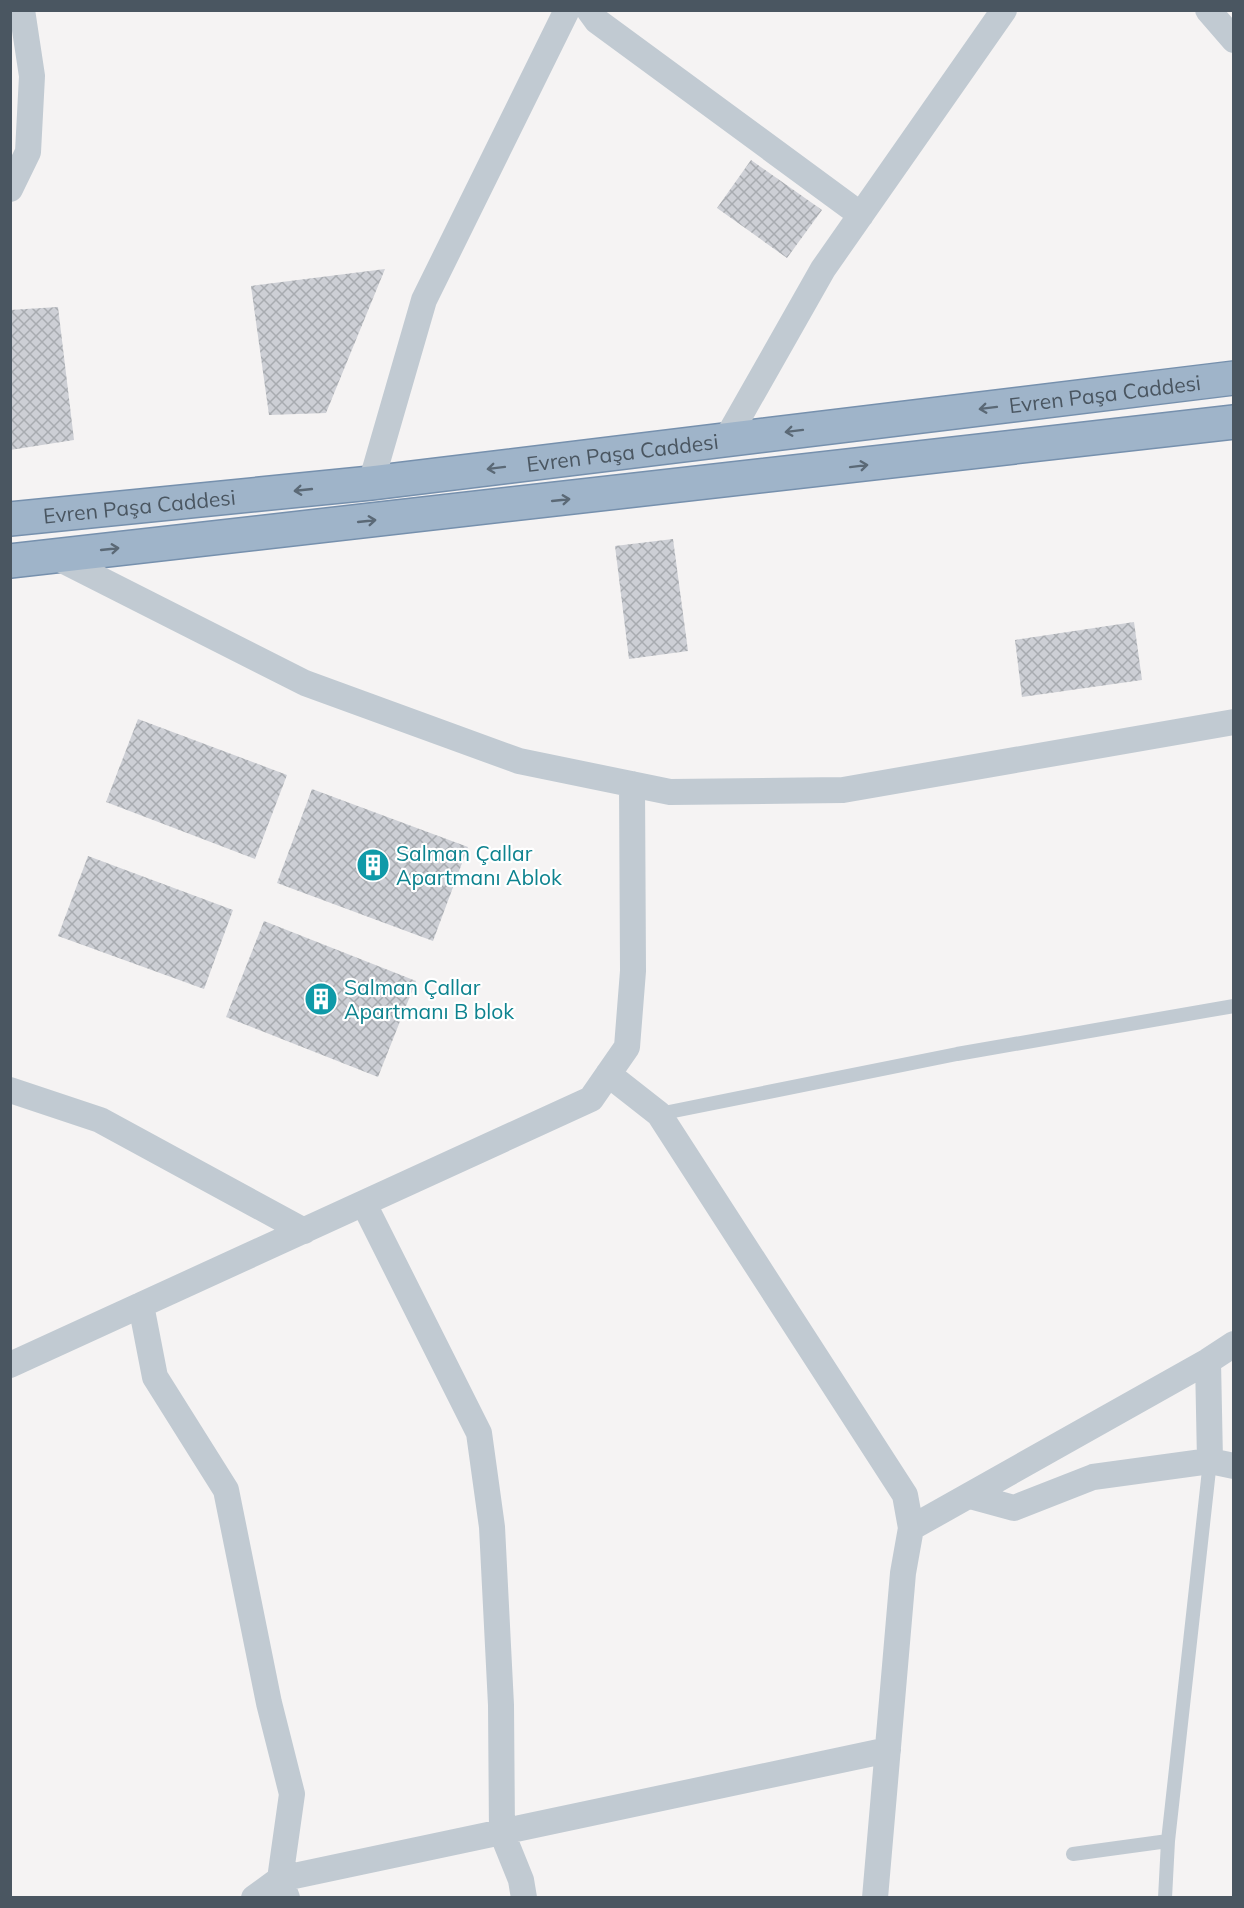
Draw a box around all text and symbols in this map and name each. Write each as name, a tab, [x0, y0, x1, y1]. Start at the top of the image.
street label: Evren Paşa Caddesi	[1007, 369, 1202, 418]
one-way arrow	[978, 402, 998, 413]
one-way arrow	[785, 426, 805, 437]
street label: Evren Paşa Caddesi	[525, 428, 720, 477]
one-way arrow	[848, 461, 868, 472]
one-way arrow	[487, 462, 507, 473]
street label: Evren Paşa Caddesi	[42, 484, 237, 529]
one-way arrow	[293, 485, 313, 496]
one-way arrow	[550, 494, 570, 505]
one-way arrow	[356, 515, 376, 526]
one-way arrow	[100, 544, 120, 555]
place label: Salman Çallar Apartmanı Ablok	[396, 840, 562, 890]
building icon: Salman Çallar Apartmanı Ablok	[355, 847, 391, 883]
place label: Salman Çallar Apartmanı B blok	[344, 974, 514, 1024]
building icon: Salman Çallar Apartmanı B blok	[303, 981, 339, 1017]

